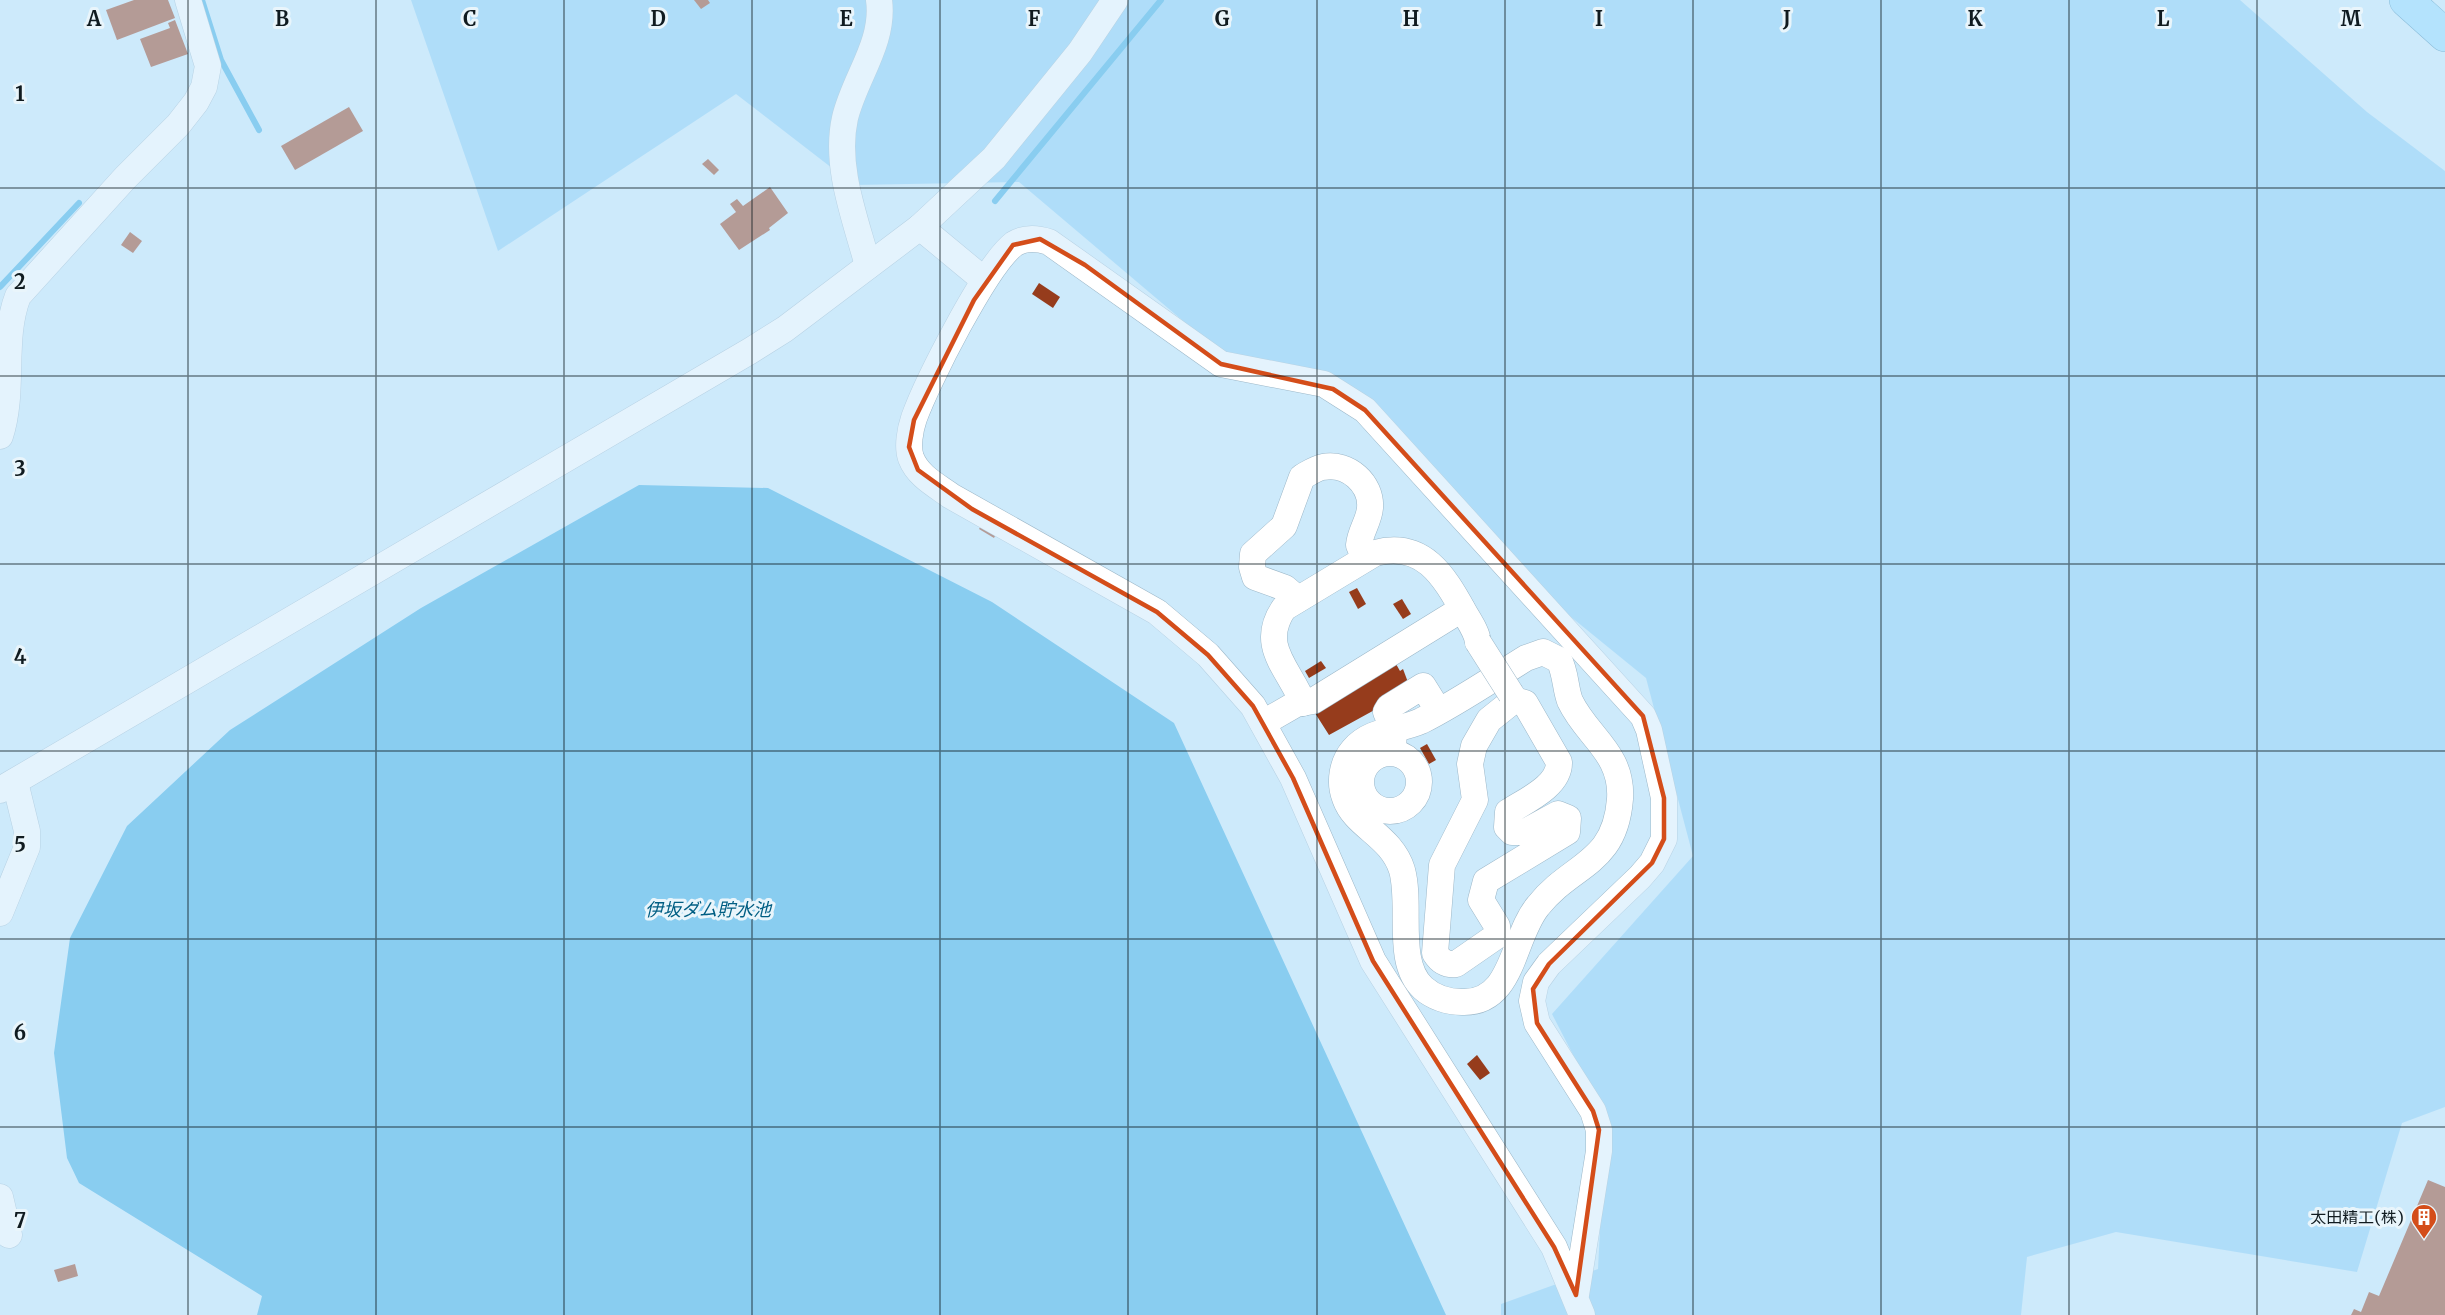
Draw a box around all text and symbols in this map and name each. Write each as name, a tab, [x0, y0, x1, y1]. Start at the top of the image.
text: A	[86, 6, 102, 31]
text: B	[275, 6, 289, 31]
text: C	[463, 6, 477, 31]
text: D	[650, 6, 666, 31]
text: E	[839, 6, 853, 31]
text: F	[1028, 6, 1041, 31]
text: G	[1215, 6, 1230, 31]
text: H	[1403, 6, 1419, 31]
text: I	[1595, 6, 1603, 31]
text: J	[1782, 6, 1791, 31]
text: K	[1968, 6, 1983, 31]
text: L	[2157, 6, 2170, 31]
text: M	[2341, 6, 2362, 31]
text: 1	[15, 81, 25, 106]
text: 2	[14, 269, 26, 294]
text: 3	[14, 456, 26, 481]
text: 4	[14, 644, 27, 669]
text: 5	[14, 832, 26, 857]
water label: 伊坂ダム貯水池	[645, 898, 773, 921]
text: 6	[14, 1020, 26, 1045]
building icon: 太田精工(株)	[2409, 1202, 2439, 1240]
place label: 太田精工(株)	[2310, 1207, 2404, 1227]
text: 7	[14, 1208, 26, 1233]

